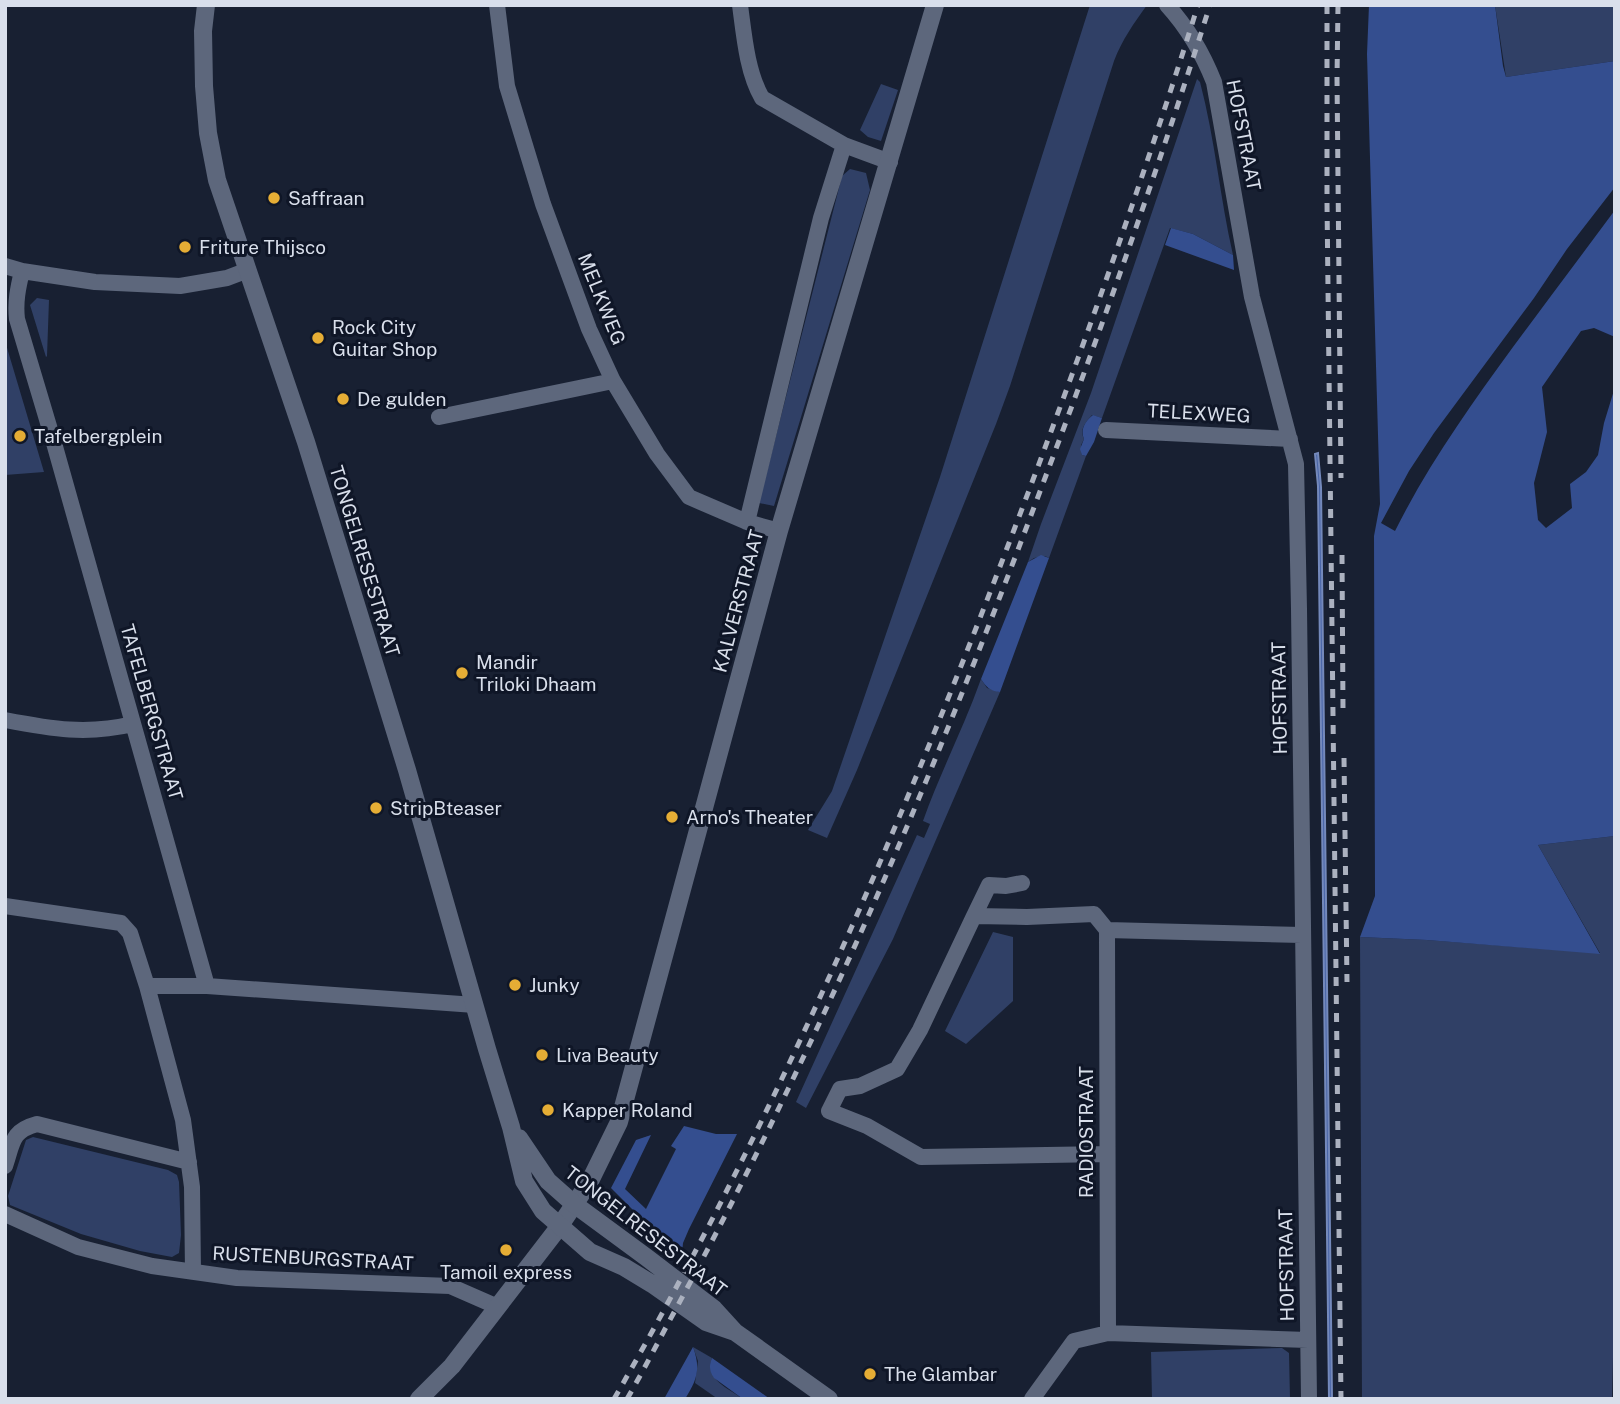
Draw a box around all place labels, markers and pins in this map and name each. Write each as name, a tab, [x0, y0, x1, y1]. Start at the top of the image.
place label: Saffraan	[288, 187, 364, 209]
marker: Saffraan	[266, 190, 282, 206]
place label: Friture Thijsco	[199, 236, 326, 258]
marker: Friture Thijsco	[177, 239, 193, 255]
place label: Rock City Guitar Shop	[332, 316, 437, 360]
marker: Rock City Guitar Shop	[310, 330, 326, 346]
place label: De gulden	[357, 388, 446, 410]
marker: De gulden	[335, 391, 351, 407]
place label: Tafelbergplein	[34, 425, 162, 447]
marker: Tafelbergplein	[12, 428, 28, 444]
place label: Mandir Triloki Dhaam	[476, 651, 596, 695]
marker: Mandir Triloki Dhaam	[454, 665, 470, 681]
place label: StripBteaser	[390, 797, 502, 819]
marker: StripBteaser	[368, 800, 384, 816]
place label: Arno's Theater	[686, 806, 813, 828]
marker: Arno's Theater	[664, 809, 680, 825]
place label: Junky	[529, 974, 580, 996]
marker: Junky	[507, 977, 523, 993]
place label: Liva Beauty	[556, 1044, 659, 1066]
marker: Liva Beauty	[534, 1047, 550, 1063]
place label: Kapper Roland	[562, 1099, 693, 1121]
marker: Kapper Roland	[540, 1102, 556, 1118]
marker: Tamoil express	[498, 1242, 514, 1258]
place label: Tamoil express	[440, 1261, 572, 1283]
place label: The Glambar	[884, 1363, 997, 1385]
marker: The Glambar	[862, 1366, 878, 1382]

